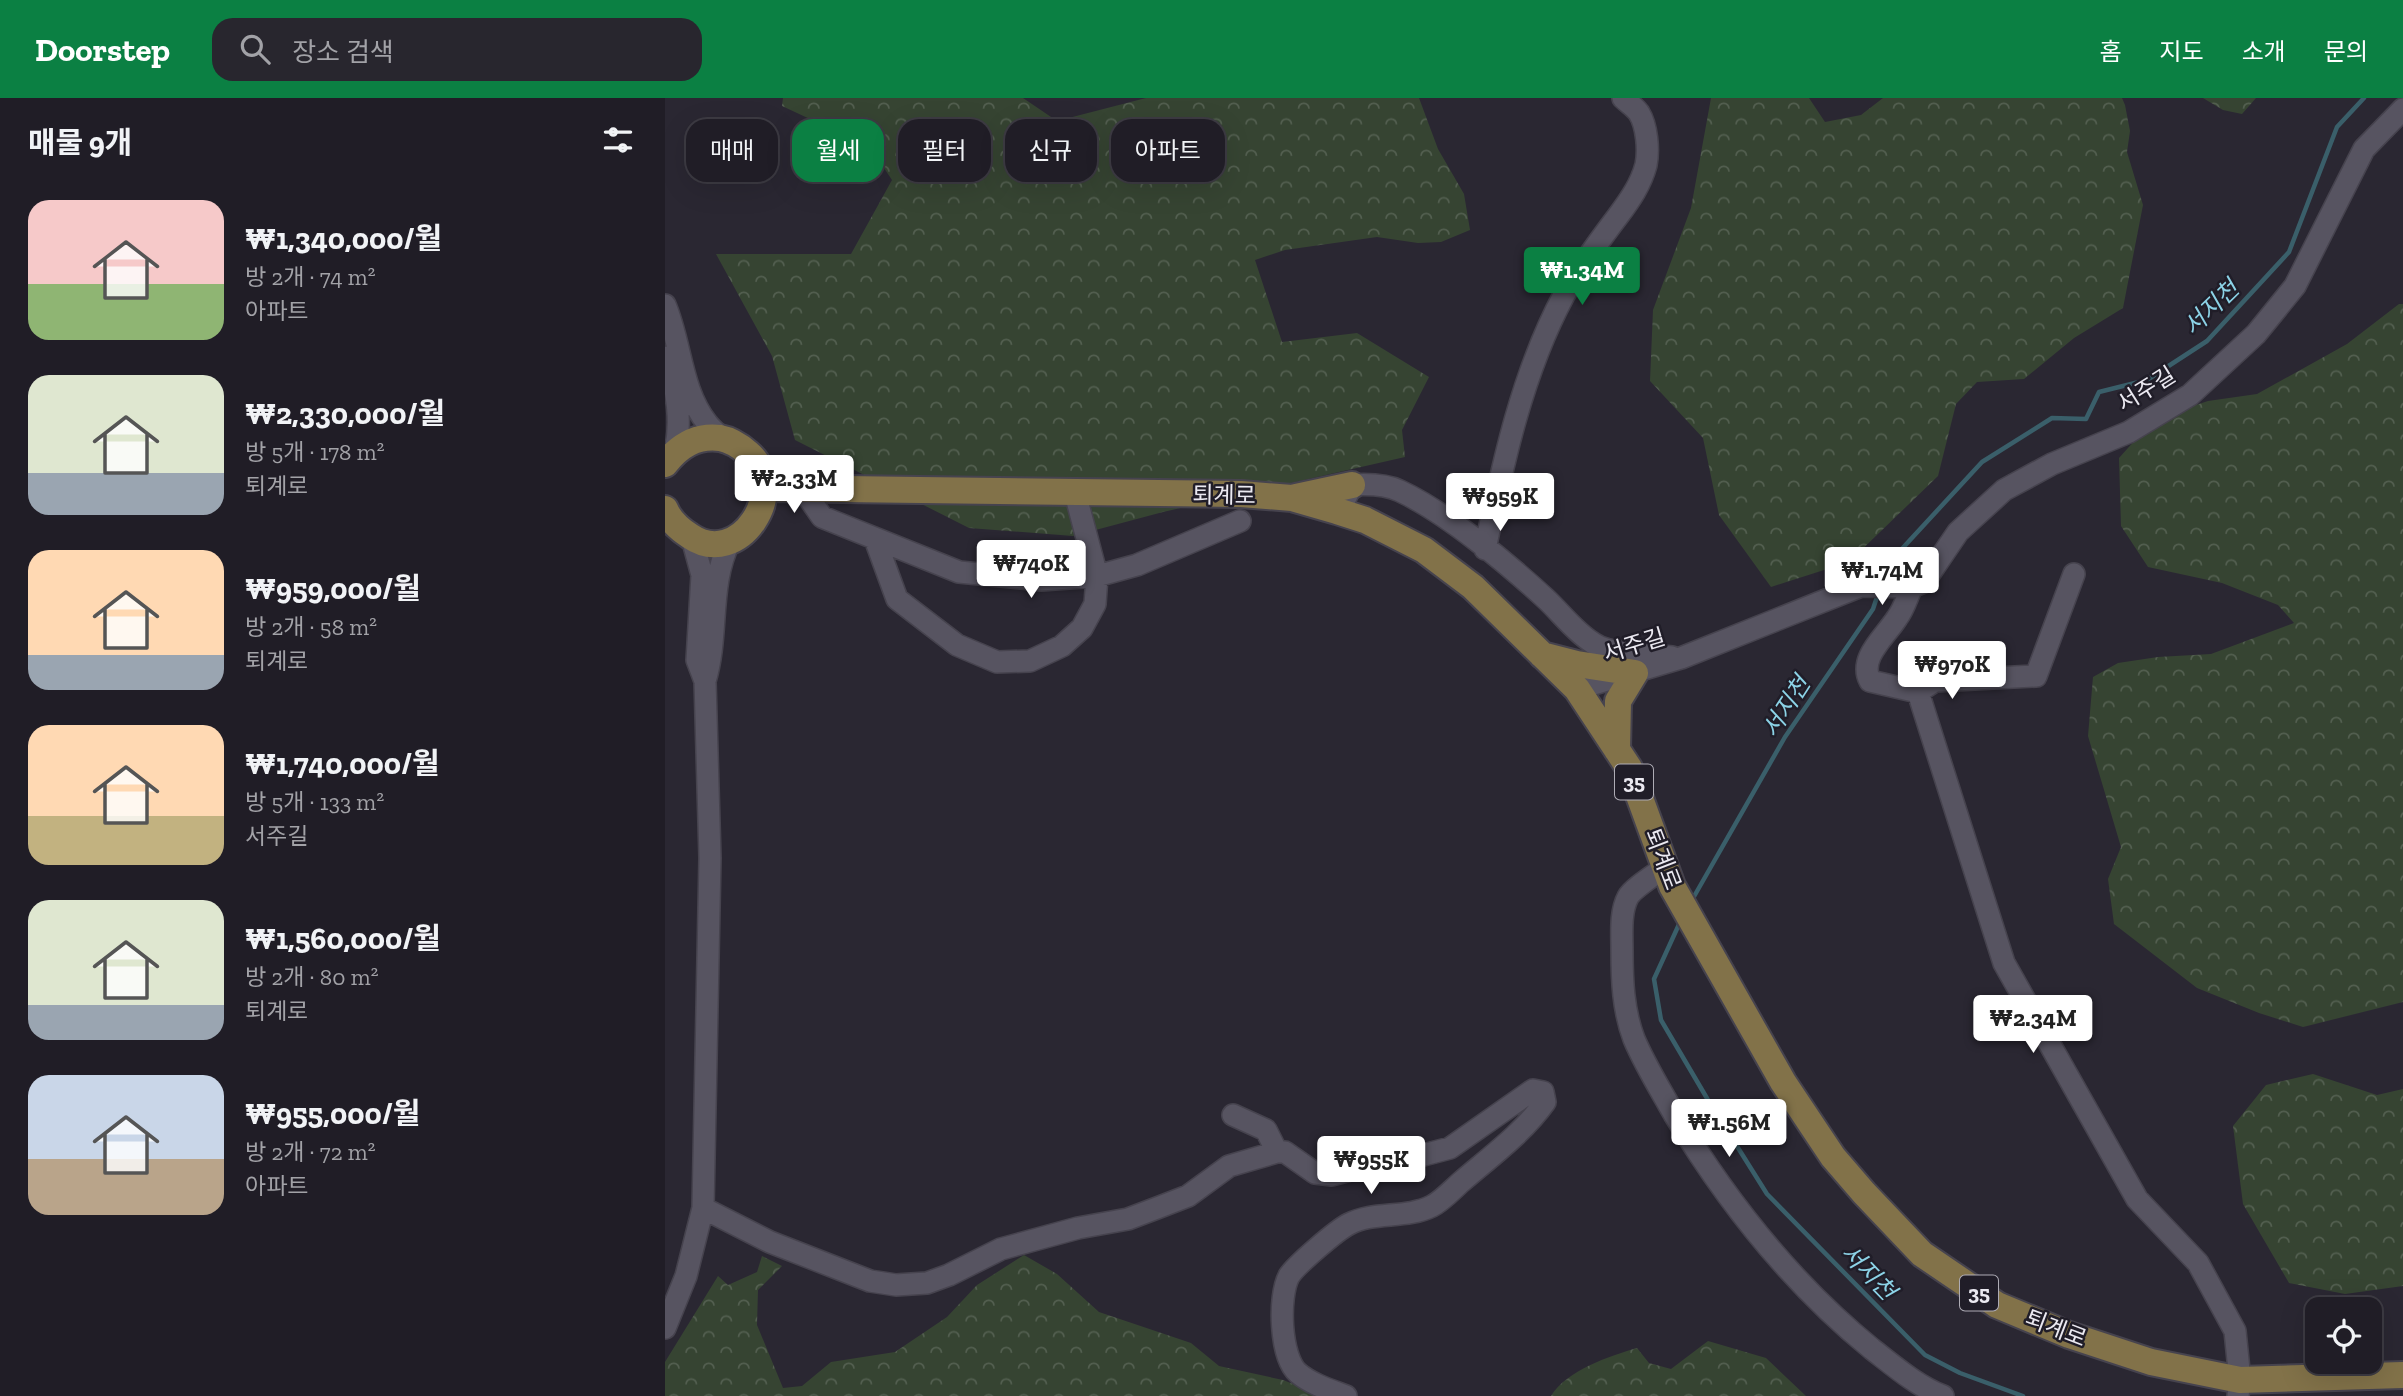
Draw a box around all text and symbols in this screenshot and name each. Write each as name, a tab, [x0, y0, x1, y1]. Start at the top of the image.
search box	[212, 18, 702, 81]
text: Doorstep	[35, 30, 170, 69]
icon: search	[236, 30, 274, 68]
text: 장소 검색	[292, 36, 394, 68]
text: 홈	[2099, 37, 2121, 66]
text: 지도	[2159, 37, 2204, 66]
text: 소개	[2242, 37, 2286, 66]
text: 문의	[2324, 37, 2368, 66]
chip: 매매	[686, 119, 778, 182]
chip: 월세	[792, 119, 884, 182]
chip: 필터	[898, 119, 991, 182]
chip: 신규	[1005, 119, 1097, 182]
chip: 아파트	[1111, 119, 1225, 182]
icon: filters	[599, 121, 637, 159]
text: 매물 9개	[28, 125, 132, 161]
text: ₩1,340,000/월	[245, 221, 442, 257]
icon: home	[84, 228, 168, 312]
pin: ₩1.34M	[1525, 248, 1639, 307]
text: ₩1.34M	[1540, 256, 1624, 284]
text: 방 2개 · 74 m²	[245, 263, 376, 291]
water label: 서지천	[2177, 272, 2247, 341]
text: 아파트	[245, 297, 308, 325]
street label: 서주길	[2112, 360, 2180, 418]
text: ₩2,330,000/월	[245, 396, 445, 432]
icon: home	[84, 403, 168, 487]
text: 방 5개 · 178 m²	[245, 438, 385, 466]
pin: ₩2.33M	[737, 456, 851, 515]
text: ₩2.33M	[751, 464, 837, 492]
text: 퇴계로	[245, 472, 308, 500]
pin: ₩959K	[1451, 474, 1549, 533]
street label: 퇴계로	[1192, 480, 1256, 510]
text: ₩959K	[1462, 482, 1538, 510]
pin: ₩740K	[982, 540, 1080, 600]
pin: ₩1.74M	[1825, 547, 1939, 607]
text: ₩740K	[993, 549, 1069, 577]
text: ₩1.74M	[1841, 556, 1923, 584]
text: ₩959,000/월	[245, 571, 421, 607]
icon: home	[84, 578, 168, 662]
text: 방 2개 · 58 m²	[245, 613, 377, 641]
street label: 서주길	[1600, 622, 1668, 668]
pin: ₩970K	[1903, 642, 2001, 701]
text: 퇴계로	[245, 647, 308, 675]
text: ₩970K	[1914, 650, 1990, 678]
water label: 서지천	[1755, 669, 1817, 742]
text: ₩1,740,000/월	[245, 746, 440, 782]
icon: home	[84, 753, 168, 837]
road number: 35	[1615, 764, 1653, 800]
text: 방 5개 · 133 m²	[245, 788, 384, 816]
text: 서주길	[245, 822, 308, 850]
street label: 퇴계로	[1639, 824, 1687, 894]
text: ₩1,560,000/월	[245, 921, 441, 957]
icon: home	[84, 928, 168, 1012]
text: 방 2개 · 80 m²	[245, 963, 379, 991]
pin: ₩2.34M	[1976, 996, 2090, 1055]
text: 퇴계로	[245, 997, 308, 1025]
text: ₩2.34M	[1989, 1004, 2077, 1032]
text: ₩955,000/월	[245, 1096, 420, 1132]
pin: ₩1.56M	[1672, 1100, 1786, 1159]
icon: home	[84, 1103, 168, 1187]
text: ₩1.56M	[1687, 1108, 1771, 1136]
pin: ₩955K	[1322, 1136, 1420, 1196]
text: 방 2개 · 72 m²	[245, 1138, 376, 1166]
text: ₩955K	[1333, 1145, 1409, 1173]
text: 아파트	[245, 1172, 308, 1200]
water label: 서지천	[1835, 1238, 1904, 1308]
road number: 35	[1960, 1276, 1998, 1310]
map controls	[2305, 1297, 2382, 1374]
button: locate	[2305, 1297, 2382, 1374]
street label: 퇴계로	[2021, 1304, 2091, 1352]

